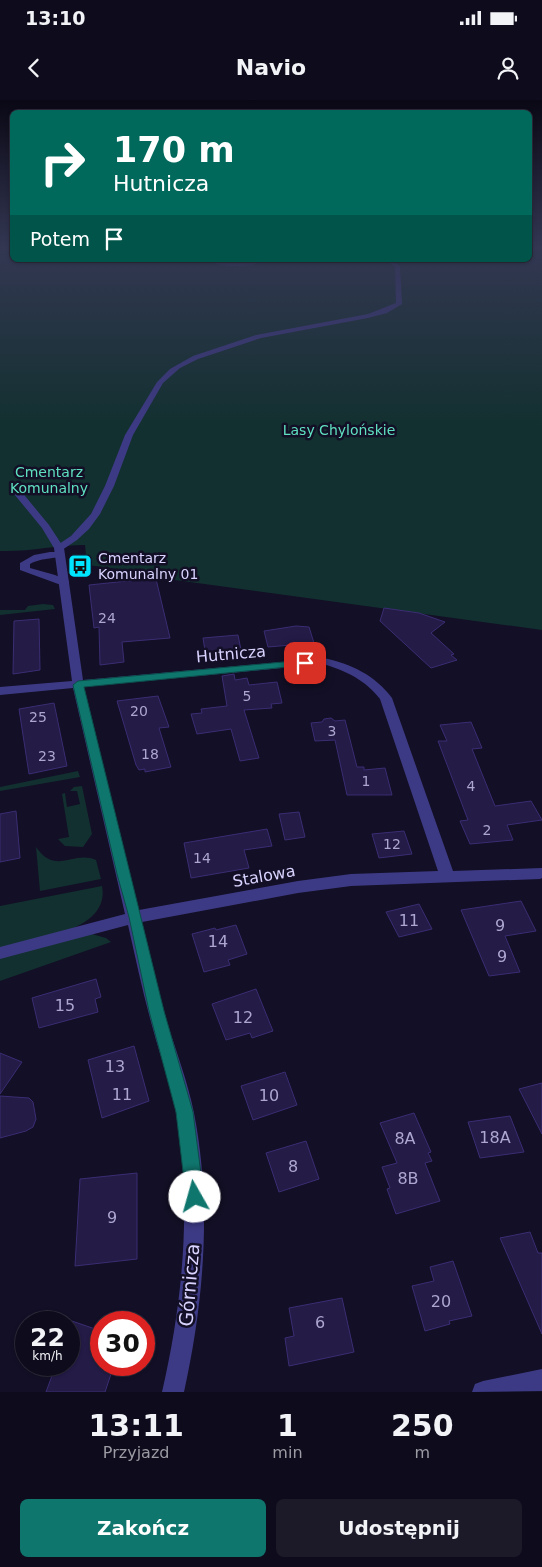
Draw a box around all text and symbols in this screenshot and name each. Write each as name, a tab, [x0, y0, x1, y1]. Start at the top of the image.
text: 13:10	[25, 7, 85, 29]
icon: back	[20, 54, 48, 82]
icon: person	[494, 54, 522, 82]
text: Navio	[236, 55, 306, 80]
icon: right	[30, 130, 95, 195]
text: 170 m	[113, 130, 235, 170]
text: Hutnicza	[113, 171, 209, 196]
icon: arrive	[100, 225, 128, 253]
text: Potem	[30, 228, 90, 250]
park label: Lasy Chylońskie	[283, 422, 395, 438]
park label: Cmentarz Komunalny	[10, 464, 88, 496]
place label: Cmentarz Komunalny 01	[98, 550, 198, 582]
bus stop icon: Cmentarz Komunalny 01	[67, 553, 93, 579]
house number: 24	[98, 610, 116, 626]
street label: Hutnicza	[195, 641, 267, 667]
pin	[284, 642, 326, 684]
icon: arrive	[291, 649, 319, 677]
house number: 5	[243, 688, 251, 704]
house number: 20	[130, 703, 148, 719]
house number: 25	[29, 709, 47, 725]
house number: 3	[328, 723, 336, 739]
house number: 18	[141, 746, 159, 762]
house number: 23	[38, 748, 56, 764]
house number: 1	[362, 773, 370, 789]
house number: 4	[467, 778, 476, 794]
house number: 2	[483, 822, 491, 838]
house number: 12	[383, 836, 401, 852]
house number: 14	[193, 850, 211, 866]
street label: Stalowa	[231, 861, 297, 891]
house number: 11	[399, 911, 419, 930]
house number: 9	[495, 916, 505, 935]
house number: 14	[208, 932, 228, 951]
house number: 9	[497, 947, 507, 966]
house number: 15	[55, 996, 75, 1015]
house number: 12	[233, 1008, 253, 1027]
house number: 13	[105, 1057, 125, 1076]
house number: 11	[112, 1085, 132, 1104]
house number: 10	[259, 1086, 279, 1105]
house number: 18A	[479, 1128, 511, 1147]
house number: 8A	[394, 1129, 416, 1148]
house number: 8	[288, 1157, 298, 1176]
house number: 8B	[397, 1169, 419, 1188]
position arrow	[168, 1170, 220, 1222]
house number: 9	[107, 1208, 117, 1227]
street label: Górnicza	[174, 1243, 204, 1327]
house number: 20	[431, 1292, 451, 1311]
speed limit sign: 30	[90, 1311, 155, 1376]
house number: 6	[315, 1313, 325, 1332]
text: 22	[30, 1323, 65, 1352]
text: km/h	[32, 1349, 63, 1363]
text: 13:11	[88, 1408, 184, 1443]
text: 1	[277, 1408, 298, 1443]
text: 250	[391, 1408, 454, 1443]
text: Przyjazd	[103, 1443, 169, 1462]
text: min	[272, 1443, 303, 1462]
text: m	[414, 1443, 430, 1462]
button: Zakończ	[20, 1499, 266, 1557]
button: Udostępnij	[276, 1499, 522, 1557]

